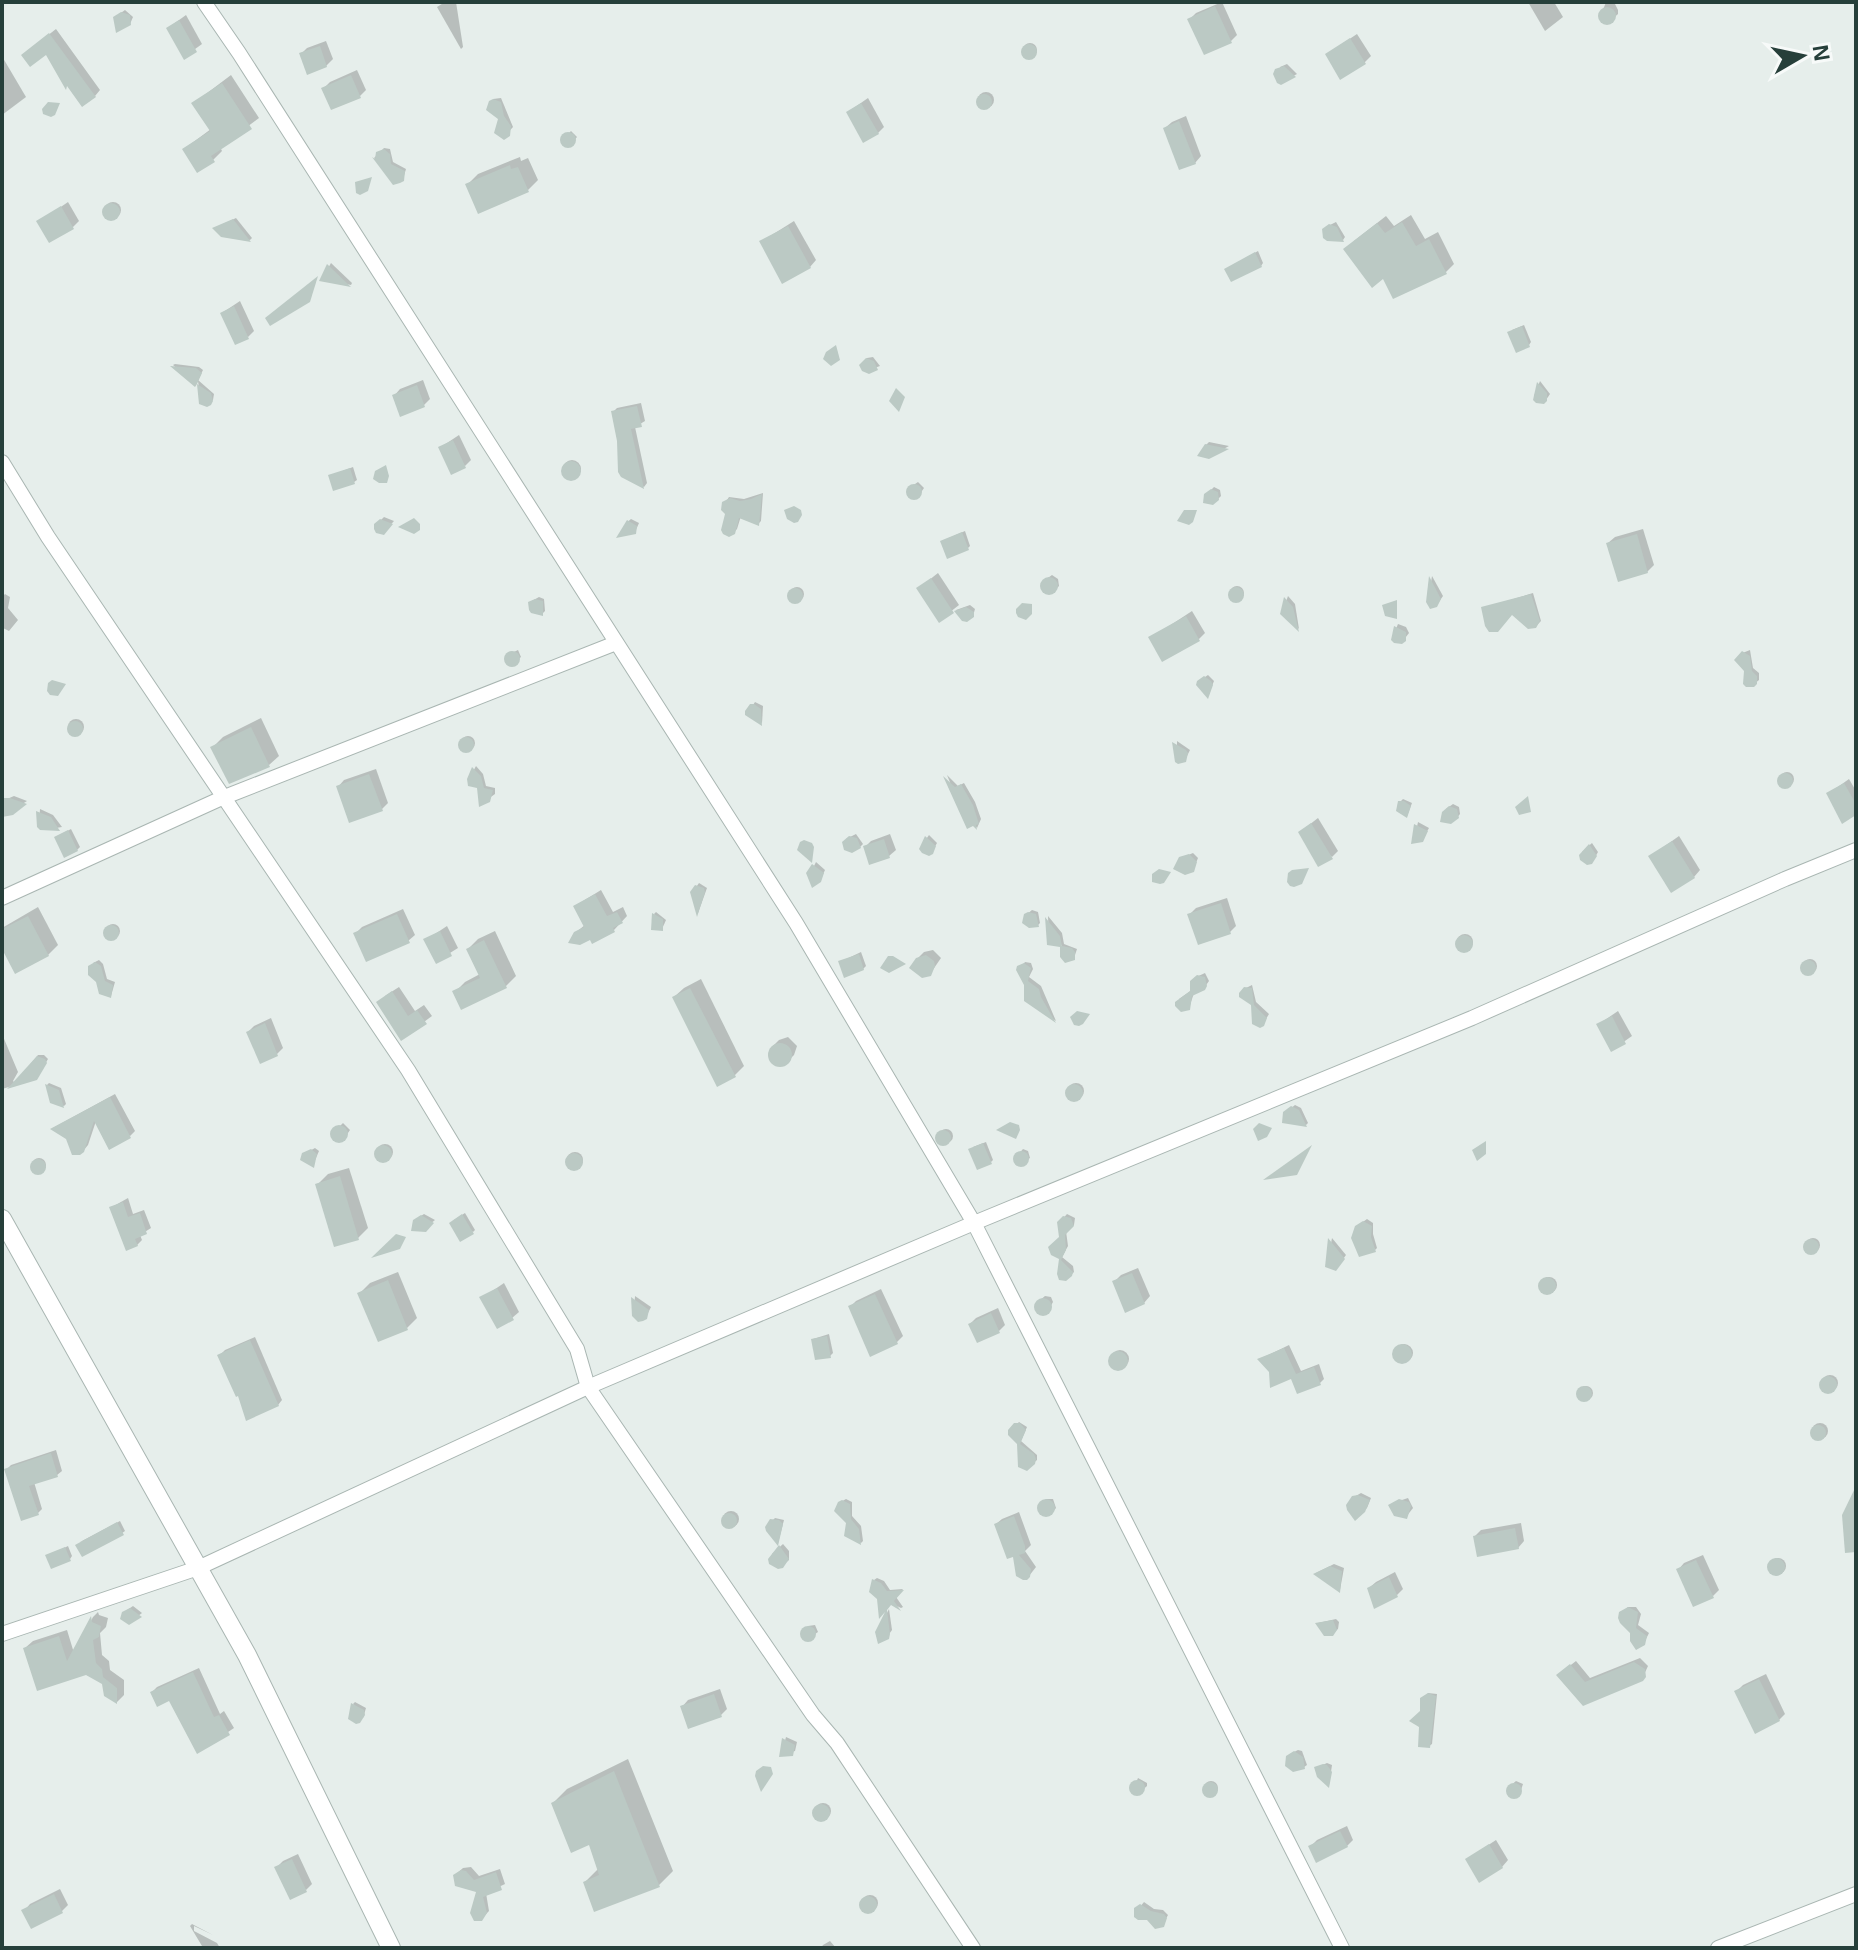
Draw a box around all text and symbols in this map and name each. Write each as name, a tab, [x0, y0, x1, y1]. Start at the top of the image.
north arrow	[1762, 16, 1842, 96]
text: N	[1808, 43, 1835, 63]

